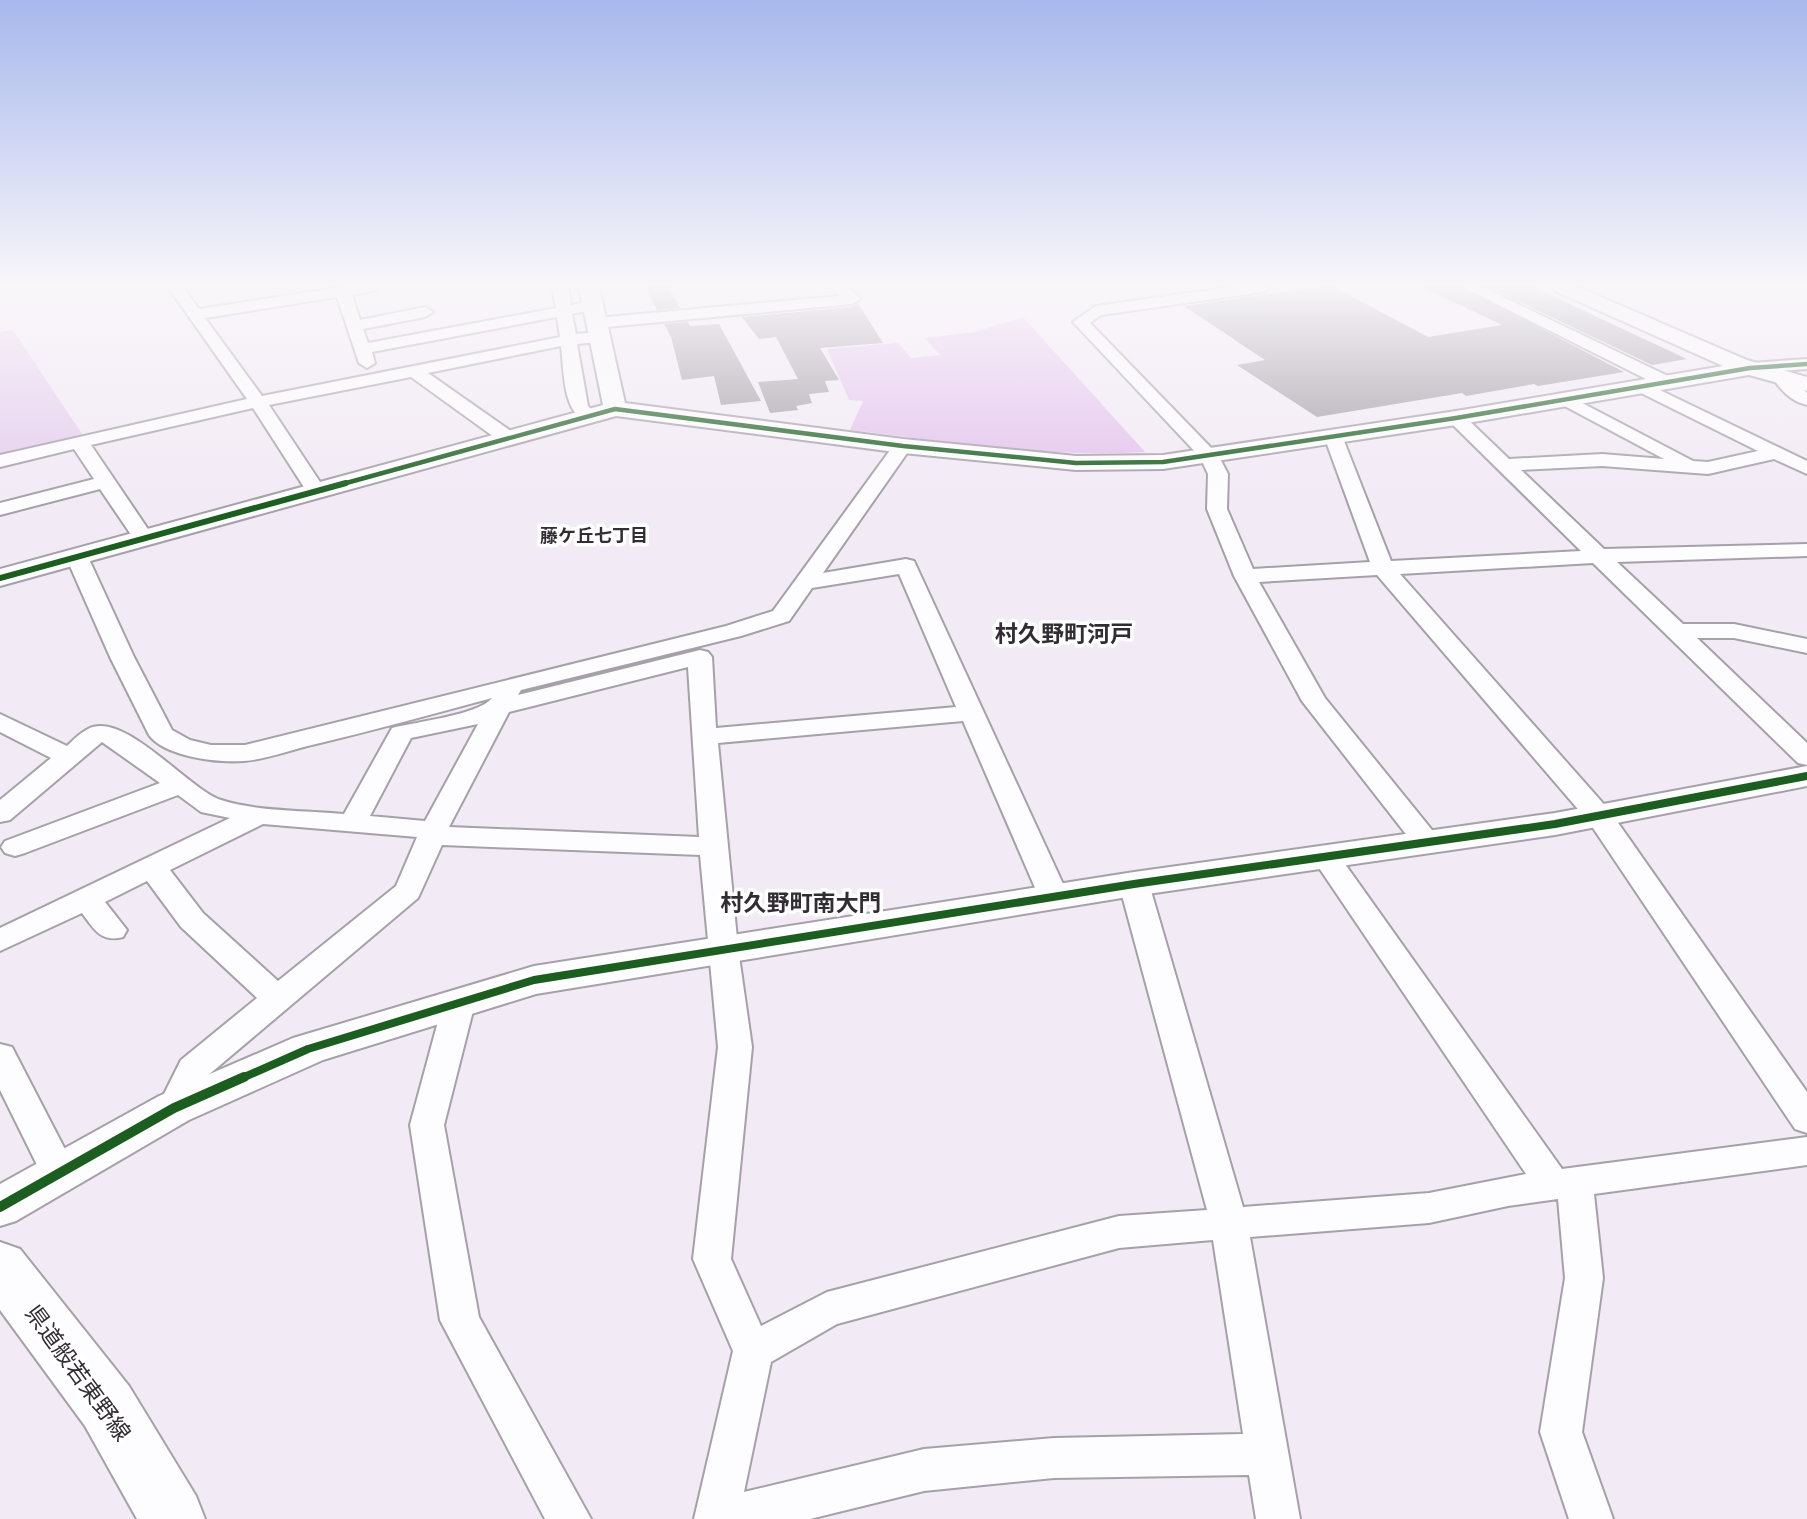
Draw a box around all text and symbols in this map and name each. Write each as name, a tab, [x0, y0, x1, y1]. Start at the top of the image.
district label: 藤ケ丘七丁目	[540, 526, 648, 546]
district label: 村久野町河戸	[995, 621, 1133, 647]
district label: 村久野町南大門	[721, 890, 882, 916]
street label: 県道般若東野線	[20, 1300, 136, 1446]

